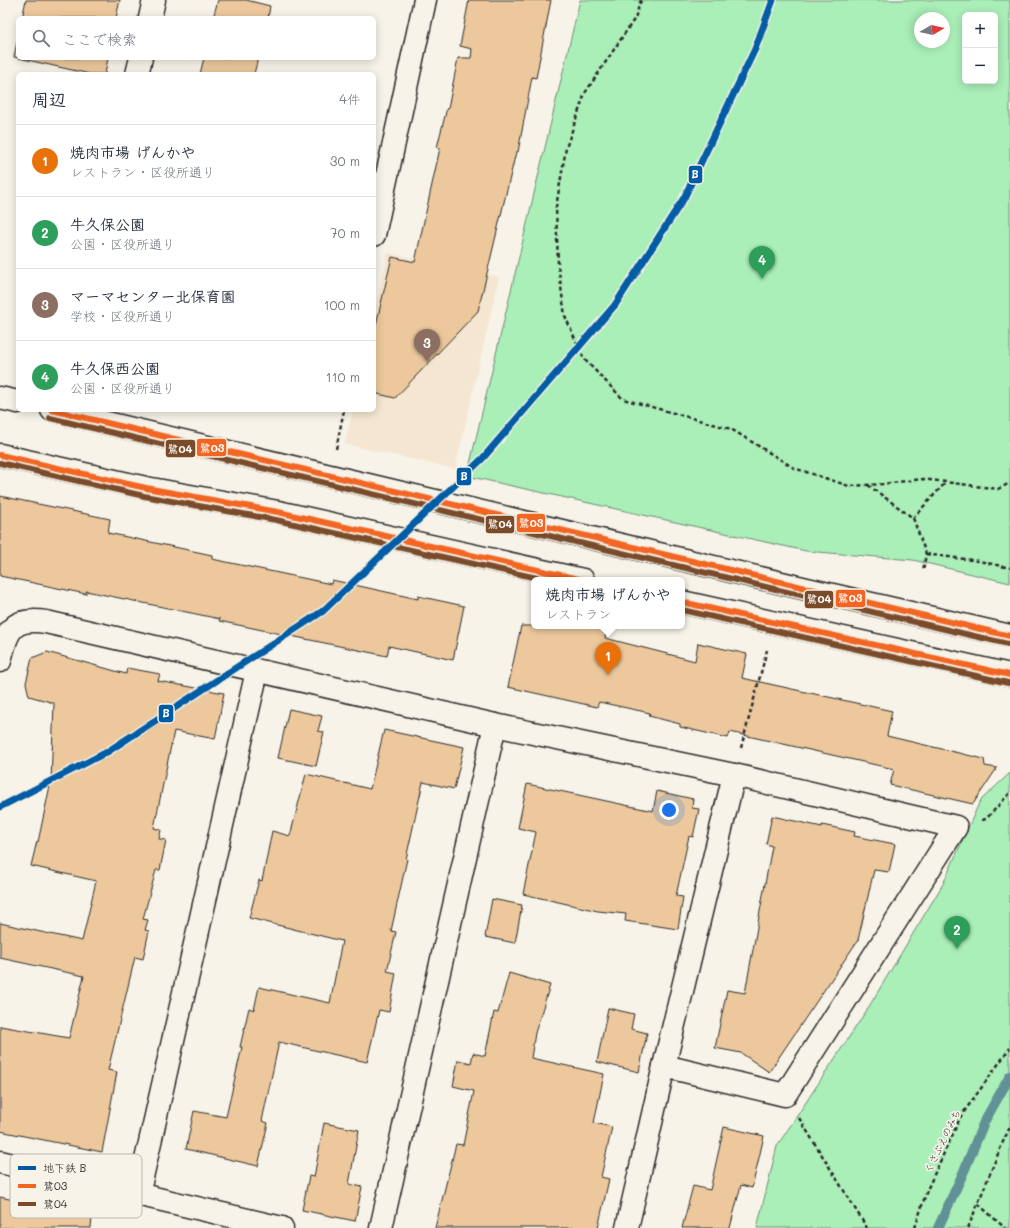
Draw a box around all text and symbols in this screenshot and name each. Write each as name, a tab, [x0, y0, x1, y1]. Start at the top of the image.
north arrow	[914, 12, 950, 48]
map controls	[962, 12, 998, 84]
button: +	[962, 12, 998, 48]
search box	[16, 16, 376, 60]
icon: search	[30, 27, 52, 49]
text: ここで検索	[62, 29, 137, 49]
button: −	[962, 48, 998, 84]
text: 周辺	[32, 88, 66, 110]
text: 4件	[339, 90, 360, 107]
text: 焼肉市場 げんかや	[70, 142, 195, 162]
text: 1	[42, 152, 48, 169]
text: 30 m	[330, 152, 360, 169]
text: レストラン · 区役所通り	[70, 163, 215, 180]
line badge: B	[688, 165, 703, 184]
text: B	[691, 166, 699, 181]
text: 牛久保公園	[70, 214, 145, 234]
text: 2	[41, 224, 49, 241]
text: 70 m	[330, 224, 360, 241]
text: 公園 · 区役所通り	[70, 235, 175, 252]
pin: 4	[749, 246, 775, 279]
text: マーマセンター北保育園	[70, 286, 236, 306]
text: 3	[41, 296, 49, 313]
text: 100 m	[324, 296, 360, 313]
text: 学校 · 区役所通り	[70, 307, 175, 324]
pin: 3	[414, 329, 440, 362]
text: 牛久保西公園	[70, 358, 160, 378]
text: 4	[41, 368, 49, 385]
text: 110 m	[326, 368, 360, 385]
text: 公園 · 区役所通り	[70, 379, 175, 396]
line badge: 鷺03	[196, 438, 227, 457]
line badge: 鷺04	[165, 439, 196, 458]
text: 鷺03	[200, 440, 225, 455]
text: 鷺04	[167, 441, 193, 456]
line badge: B	[456, 467, 472, 486]
text: B	[460, 468, 468, 483]
line badge: 鷺03	[516, 513, 546, 533]
line badge: 鷺04	[485, 515, 515, 534]
text: 鷺03	[519, 515, 544, 530]
text: 鷺04	[487, 516, 513, 531]
popup	[531, 577, 685, 629]
text: 焼肉市場 げんかや	[545, 584, 671, 604]
line badge: 鷺03	[835, 589, 866, 608]
line badge: 鷺04	[804, 590, 834, 609]
text: 鷺03	[838, 590, 863, 605]
text: 鷺04	[806, 591, 832, 606]
text: レストラン	[545, 605, 611, 622]
pin: 1	[595, 642, 621, 675]
line badge: B	[158, 704, 174, 723]
text: B	[162, 705, 170, 720]
your location	[659, 800, 679, 820]
pin: 2	[944, 916, 970, 949]
street label: くさぶえのみち	[921, 1107, 963, 1175]
legend	[10, 1154, 142, 1218]
text: 地下鉄 B	[43, 1160, 87, 1175]
text: 鷺03	[43, 1178, 68, 1193]
text: 鷺04	[43, 1196, 68, 1211]

